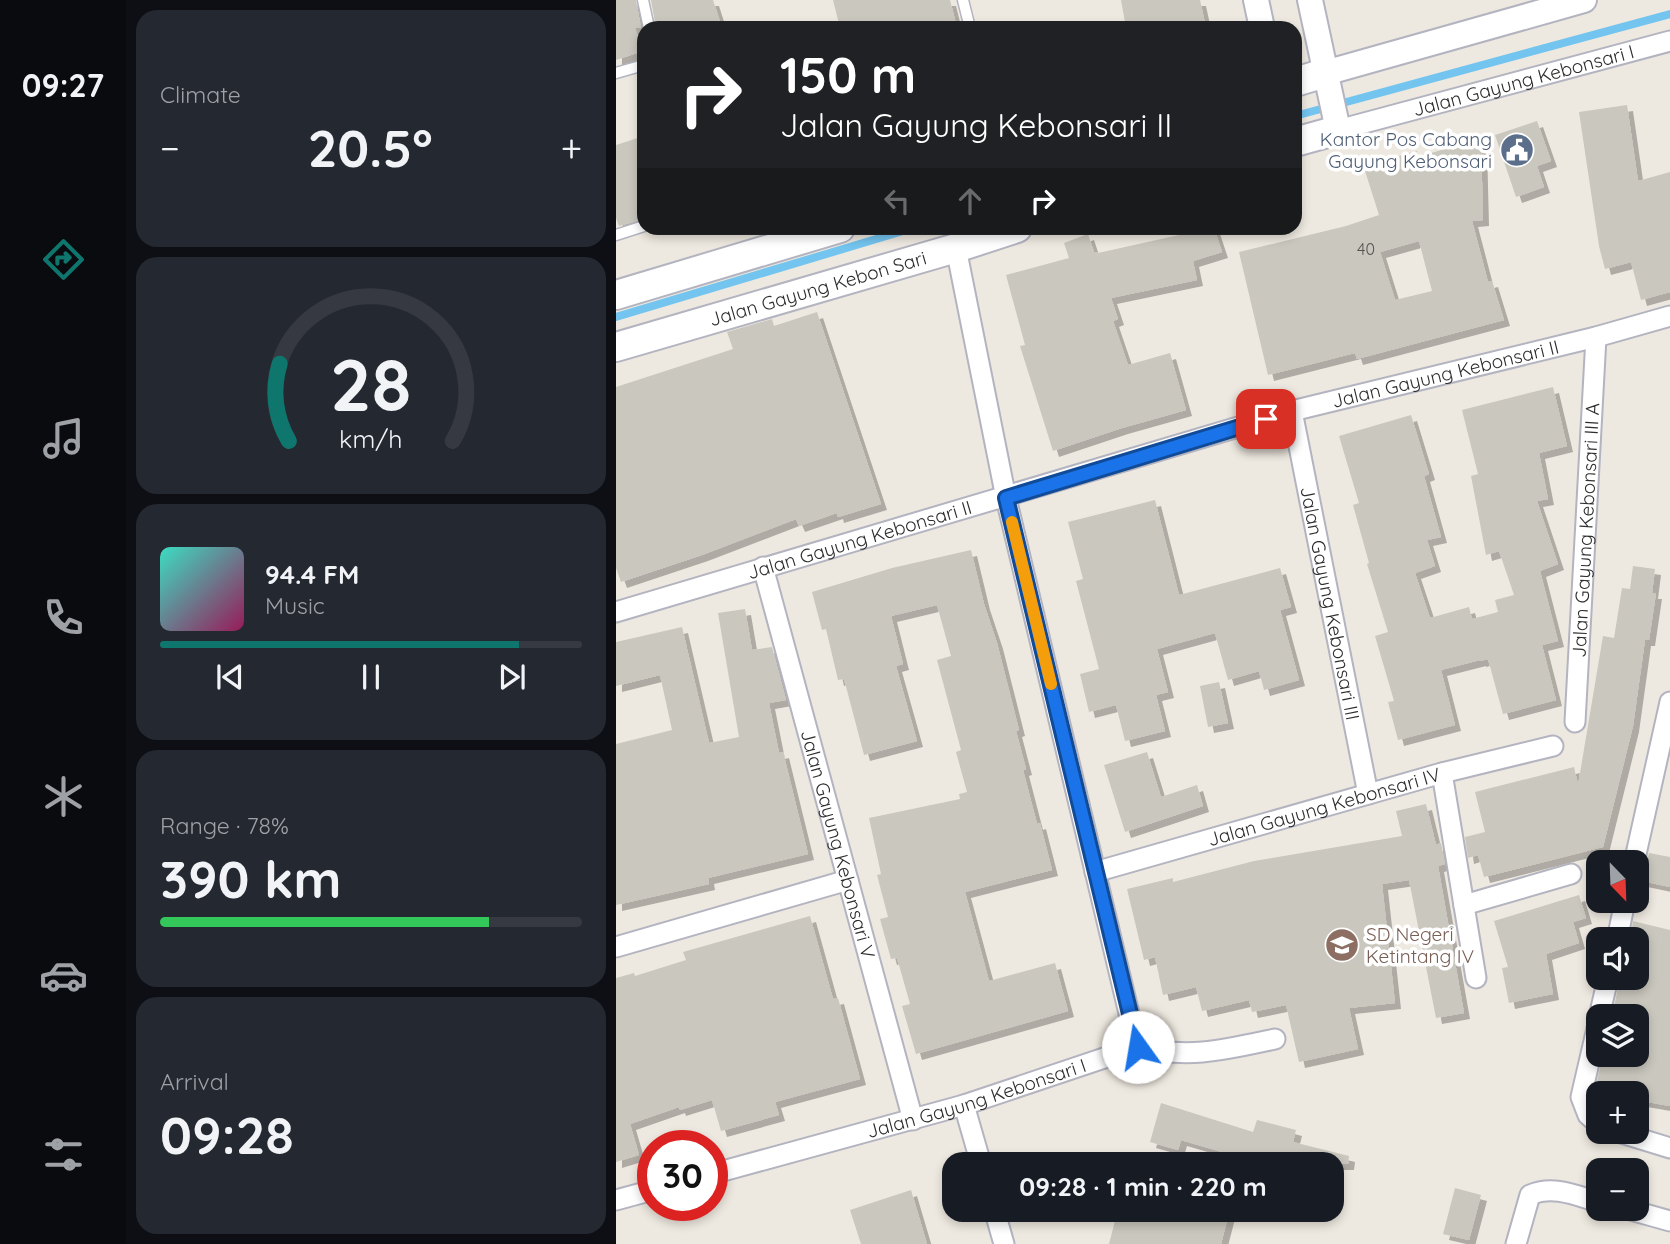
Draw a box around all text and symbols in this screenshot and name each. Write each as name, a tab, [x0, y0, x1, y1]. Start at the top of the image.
street label: Jalan Gayung Kebonsari I	[1410, 39, 1637, 121]
text: 150 m	[780, 44, 916, 105]
icon: right	[665, 49, 756, 140]
text: 09:27	[22, 65, 104, 105]
text: Climate	[160, 80, 241, 109]
text: Jalan Gayung Kebonsari II	[780, 105, 1172, 145]
text: 20.5°	[308, 115, 433, 180]
text: −	[160, 124, 180, 172]
text: +	[561, 124, 582, 172]
place label: Kantor Pos Cabang Gayung Kebonsari	[1320, 127, 1492, 173]
public building icon: Kantor Pos Cabang Gayung Kebonsari	[1498, 131, 1536, 169]
icon: left	[878, 182, 916, 220]
icon: ahead	[951, 182, 989, 220]
icon: right	[1024, 182, 1062, 220]
icon: directions	[39, 235, 88, 284]
house number: 40	[1357, 239, 1375, 259]
street label: Jalan Gayung Kebon Sari	[706, 245, 929, 331]
street label: Jalan Gayung Kebonsari II	[1329, 334, 1561, 413]
text: 28	[330, 339, 412, 430]
pin	[1236, 389, 1296, 449]
icon: arrive	[1247, 400, 1285, 438]
street label: Jalan Gayung Kebonsari III A	[1567, 402, 1604, 658]
icon: music	[39, 414, 88, 463]
text: km/h	[339, 423, 403, 454]
street label: Jalan Gayung Kebonsari III	[1295, 484, 1365, 722]
street label: Jalan Gayung Kebonsari II	[744, 495, 975, 584]
text: 94.4 FM	[265, 558, 359, 591]
text: Music	[265, 591, 325, 620]
icon: phone	[39, 593, 88, 642]
icon: previous	[211, 658, 249, 696]
icon: pause	[352, 658, 390, 696]
icon: next	[493, 658, 531, 696]
street label: Jalan Gayung Kebonsari V	[796, 727, 881, 961]
street label: Jalan Gayung Kebonsari IV	[1205, 762, 1443, 851]
icon: climate	[39, 772, 88, 821]
text: Range · 78%	[160, 811, 289, 840]
text: 390 km	[160, 846, 341, 911]
north arrow	[1586, 850, 1648, 914]
map controls	[1586, 850, 1649, 1221]
place label: SD Negeri Ketintang IV	[1366, 922, 1474, 968]
school or university icon: SD Negeri Ketintang IV	[1323, 926, 1361, 964]
button: sound	[1586, 927, 1649, 990]
icon: car	[39, 951, 88, 1000]
button: layers	[1586, 1004, 1649, 1067]
position arrow	[1101, 1010, 1175, 1084]
street label: Jalan Gayung Kebonsari I	[864, 1053, 1089, 1143]
text: Arrival	[160, 1067, 229, 1096]
button: +	[1586, 1081, 1649, 1144]
text: 09:28	[160, 1102, 294, 1167]
icon: filters	[39, 1130, 88, 1179]
speed limit sign: 30	[637, 1130, 728, 1221]
button: −	[1586, 1158, 1649, 1221]
text: 09:28 · 1 min · 220 m	[1019, 1170, 1267, 1203]

